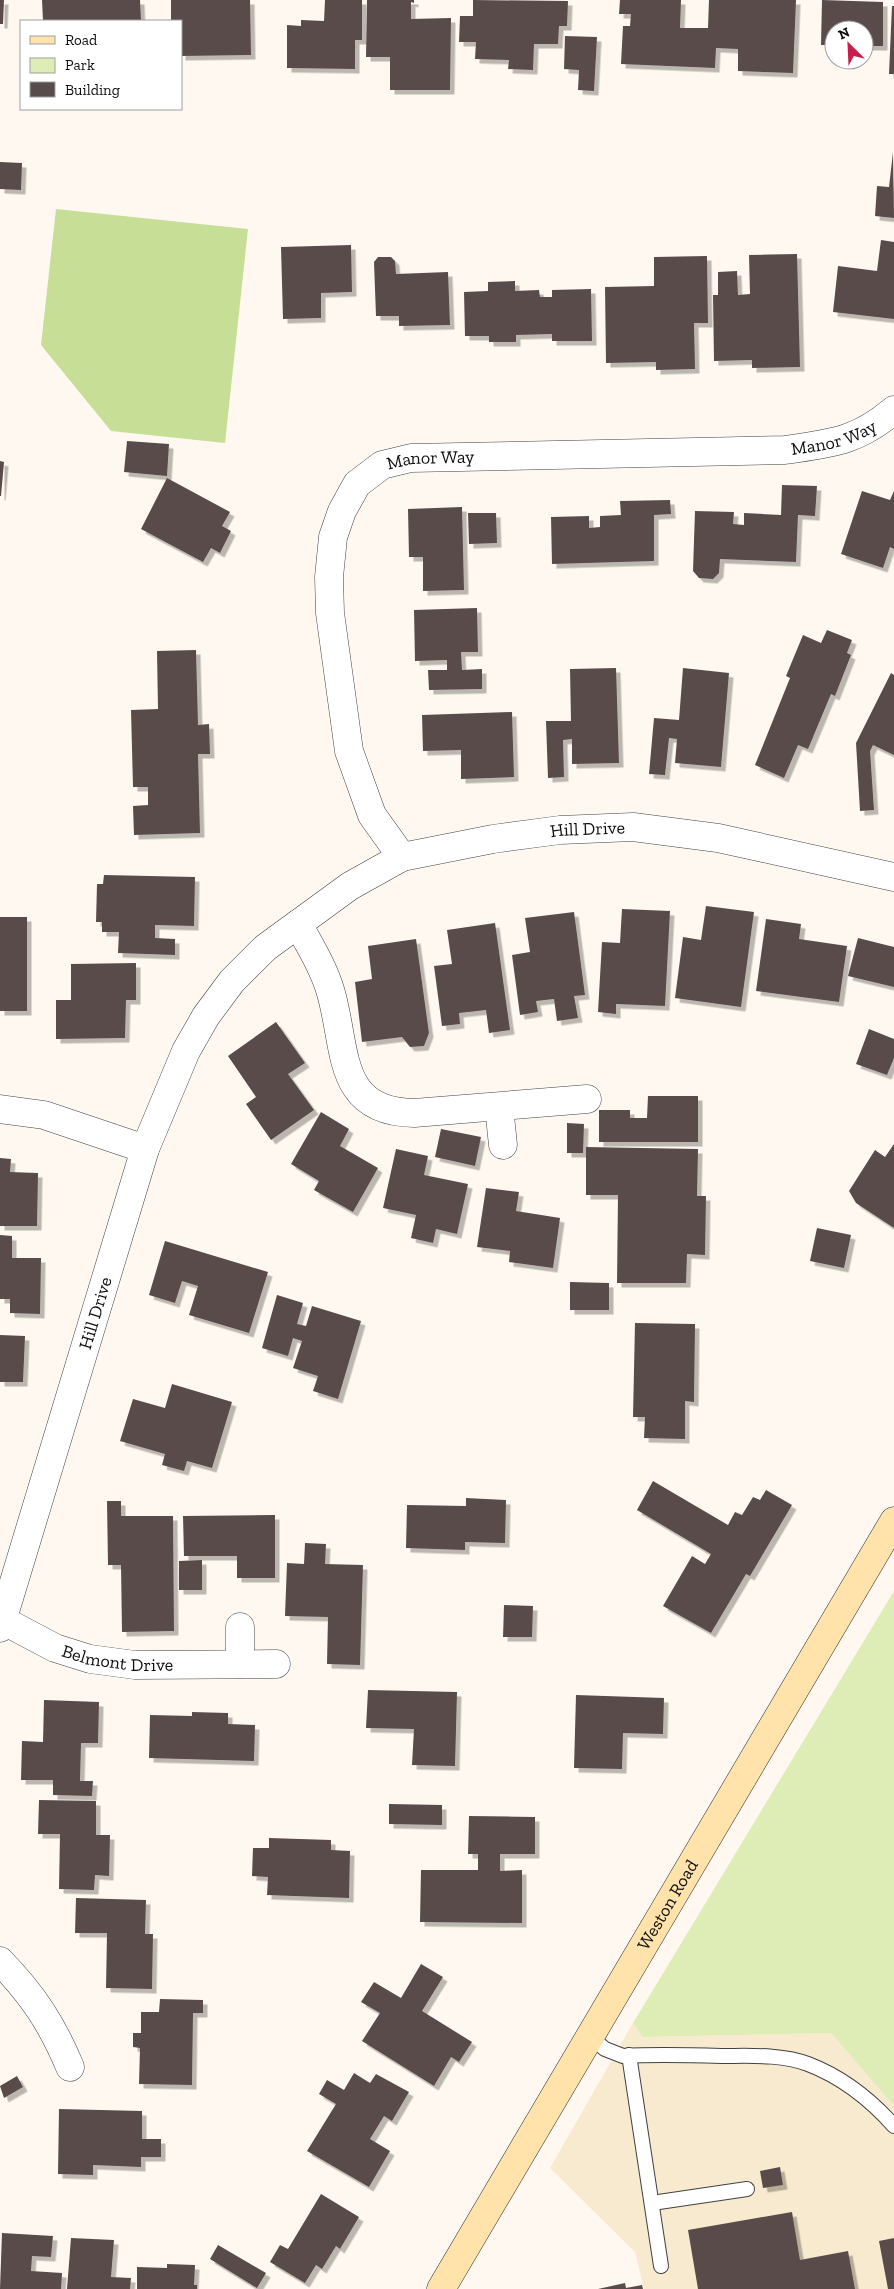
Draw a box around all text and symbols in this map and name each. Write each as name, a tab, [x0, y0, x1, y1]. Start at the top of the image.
legend	[20, 20, 182, 110]
north arrow	[824, 20, 874, 70]
text: N	[836, 24, 853, 44]
text: Road	[65, 31, 98, 49]
text: Park	[65, 56, 95, 74]
text: Building	[65, 81, 120, 99]
street label: Manor Way	[789, 415, 881, 460]
street label: Manor Way	[384, 446, 475, 475]
street label: Hill Drive	[549, 816, 625, 842]
street label: Hill Drive	[74, 1274, 117, 1352]
street label: Belmont Drive	[59, 1640, 173, 1676]
street label: Weston Road	[632, 1855, 703, 1954]

